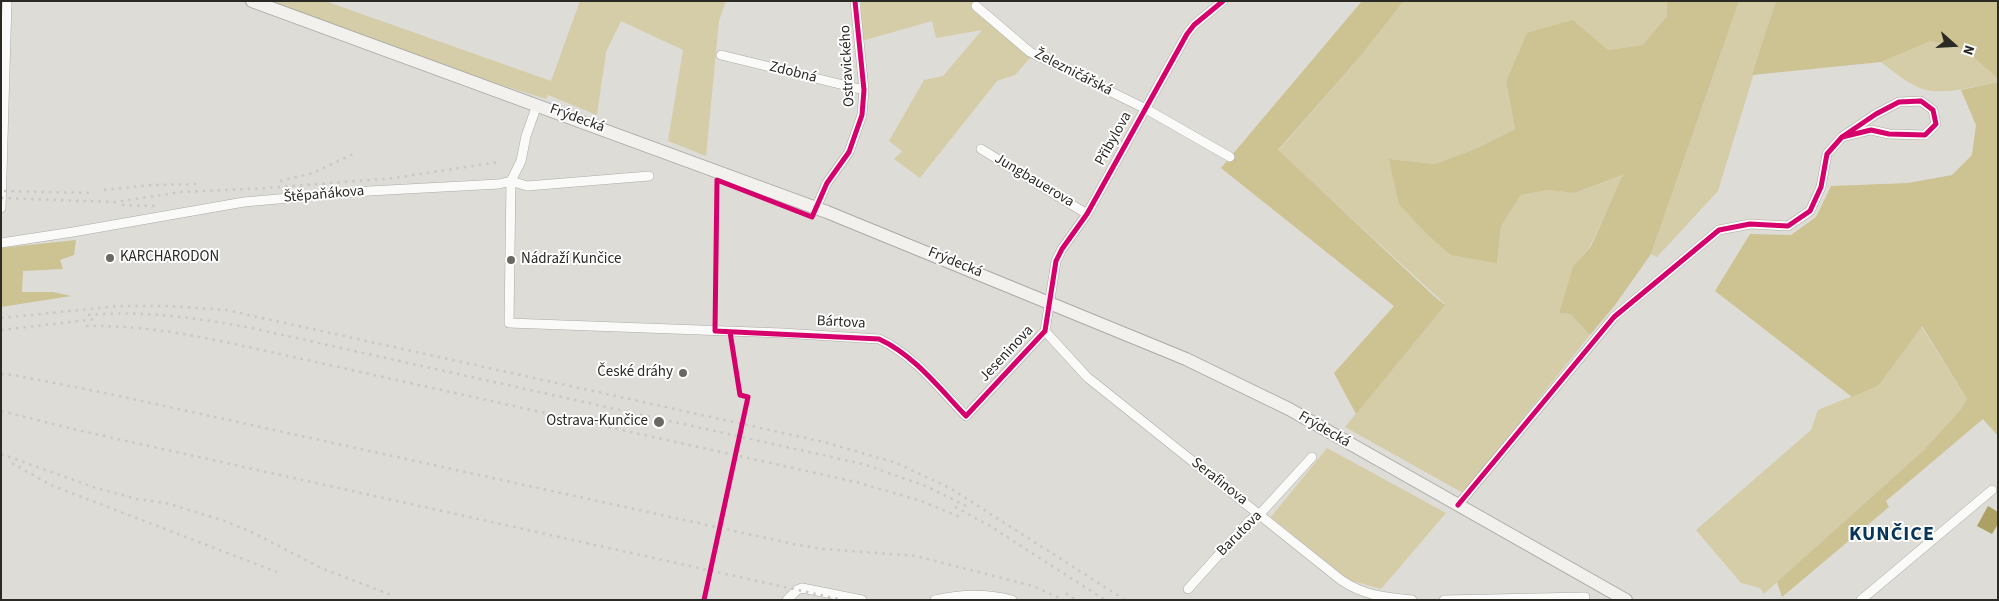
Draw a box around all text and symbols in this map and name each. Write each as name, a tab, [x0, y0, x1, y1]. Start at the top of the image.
north arrow	[1929, 20, 1979, 70]
street label: Ostravického	[837, 25, 859, 107]
text: N	[1957, 42, 1979, 58]
street label: Železničářská	[1031, 46, 1115, 100]
street label: Zdobná	[767, 58, 819, 88]
street label: Frýdecká	[547, 101, 607, 137]
street label: Přibylova	[1092, 109, 1136, 169]
street label: Jungbauerova	[991, 150, 1077, 212]
street label: Štěpaňákova	[283, 183, 365, 207]
street label: Frýdecká	[925, 244, 985, 282]
place label: KARCHARODON	[120, 249, 219, 267]
place label: Nádraží Kunčice	[521, 251, 621, 269]
marker: KARCHARODON	[104, 252, 116, 264]
marker: Nádraží Kunčice	[505, 254, 517, 266]
street label: Bártova	[816, 313, 866, 333]
street label: Jeseninova	[976, 322, 1038, 386]
place label: České dráhy	[597, 364, 673, 382]
marker: České dráhy	[677, 367, 689, 379]
street label: Frýdecká	[1295, 408, 1353, 452]
place label: Ostrava-Kunčice	[546, 413, 648, 431]
marker: Ostrava-Kunčice	[652, 415, 666, 429]
street label: Serafinova	[1187, 454, 1251, 510]
street label: Barutova	[1214, 508, 1266, 560]
district label: KUNČICE	[1848, 524, 1936, 548]

